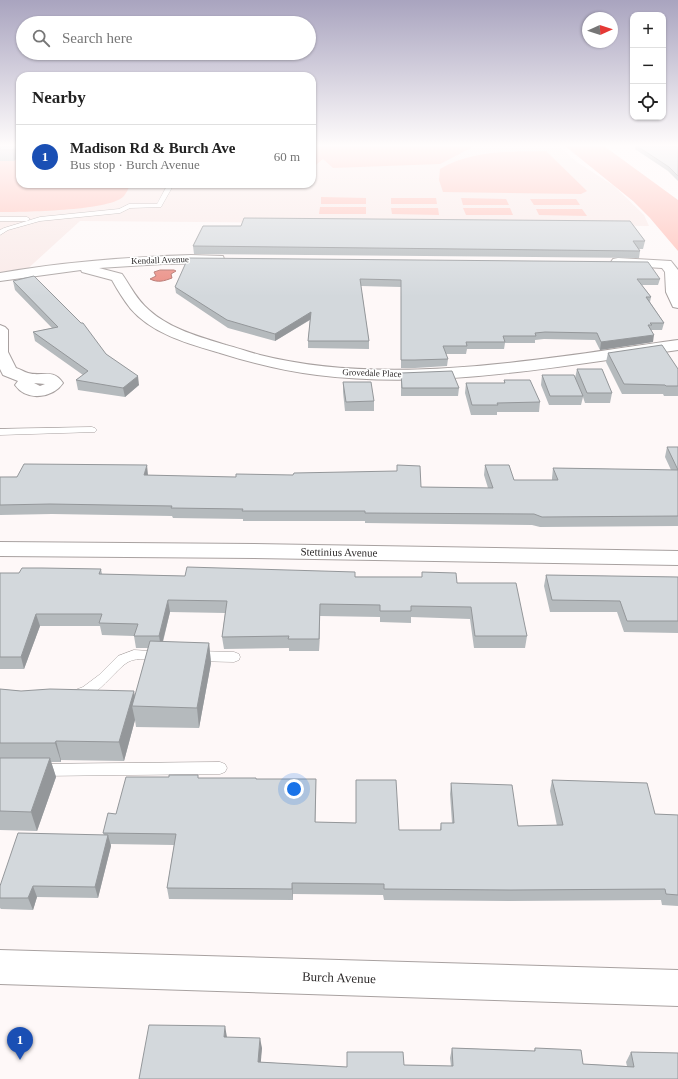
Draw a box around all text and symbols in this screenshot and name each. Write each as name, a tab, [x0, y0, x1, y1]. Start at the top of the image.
north arrow	[582, 12, 618, 48]
map controls	[630, 12, 666, 120]
button: +	[630, 12, 666, 48]
search box	[16, 16, 316, 60]
icon: search	[30, 27, 52, 49]
text: Search here	[62, 30, 132, 46]
button: −	[630, 48, 666, 84]
button: locate	[630, 84, 666, 120]
text: Nearby	[32, 88, 86, 107]
text: Madison Rd & Burch Ave	[70, 140, 235, 156]
text: 1	[42, 149, 48, 164]
text: 60 m	[274, 149, 300, 164]
text: Bus stop · Burch Avenue	[70, 157, 200, 172]
street label: Kendall Avenue	[131, 254, 189, 266]
street label: Grovedale Place	[342, 367, 402, 379]
street label: Stettinius Avenue	[300, 545, 378, 559]
your location	[284, 779, 304, 799]
street label: Burch Avenue	[302, 969, 376, 986]
pin: 1	[7, 1027, 33, 1060]

